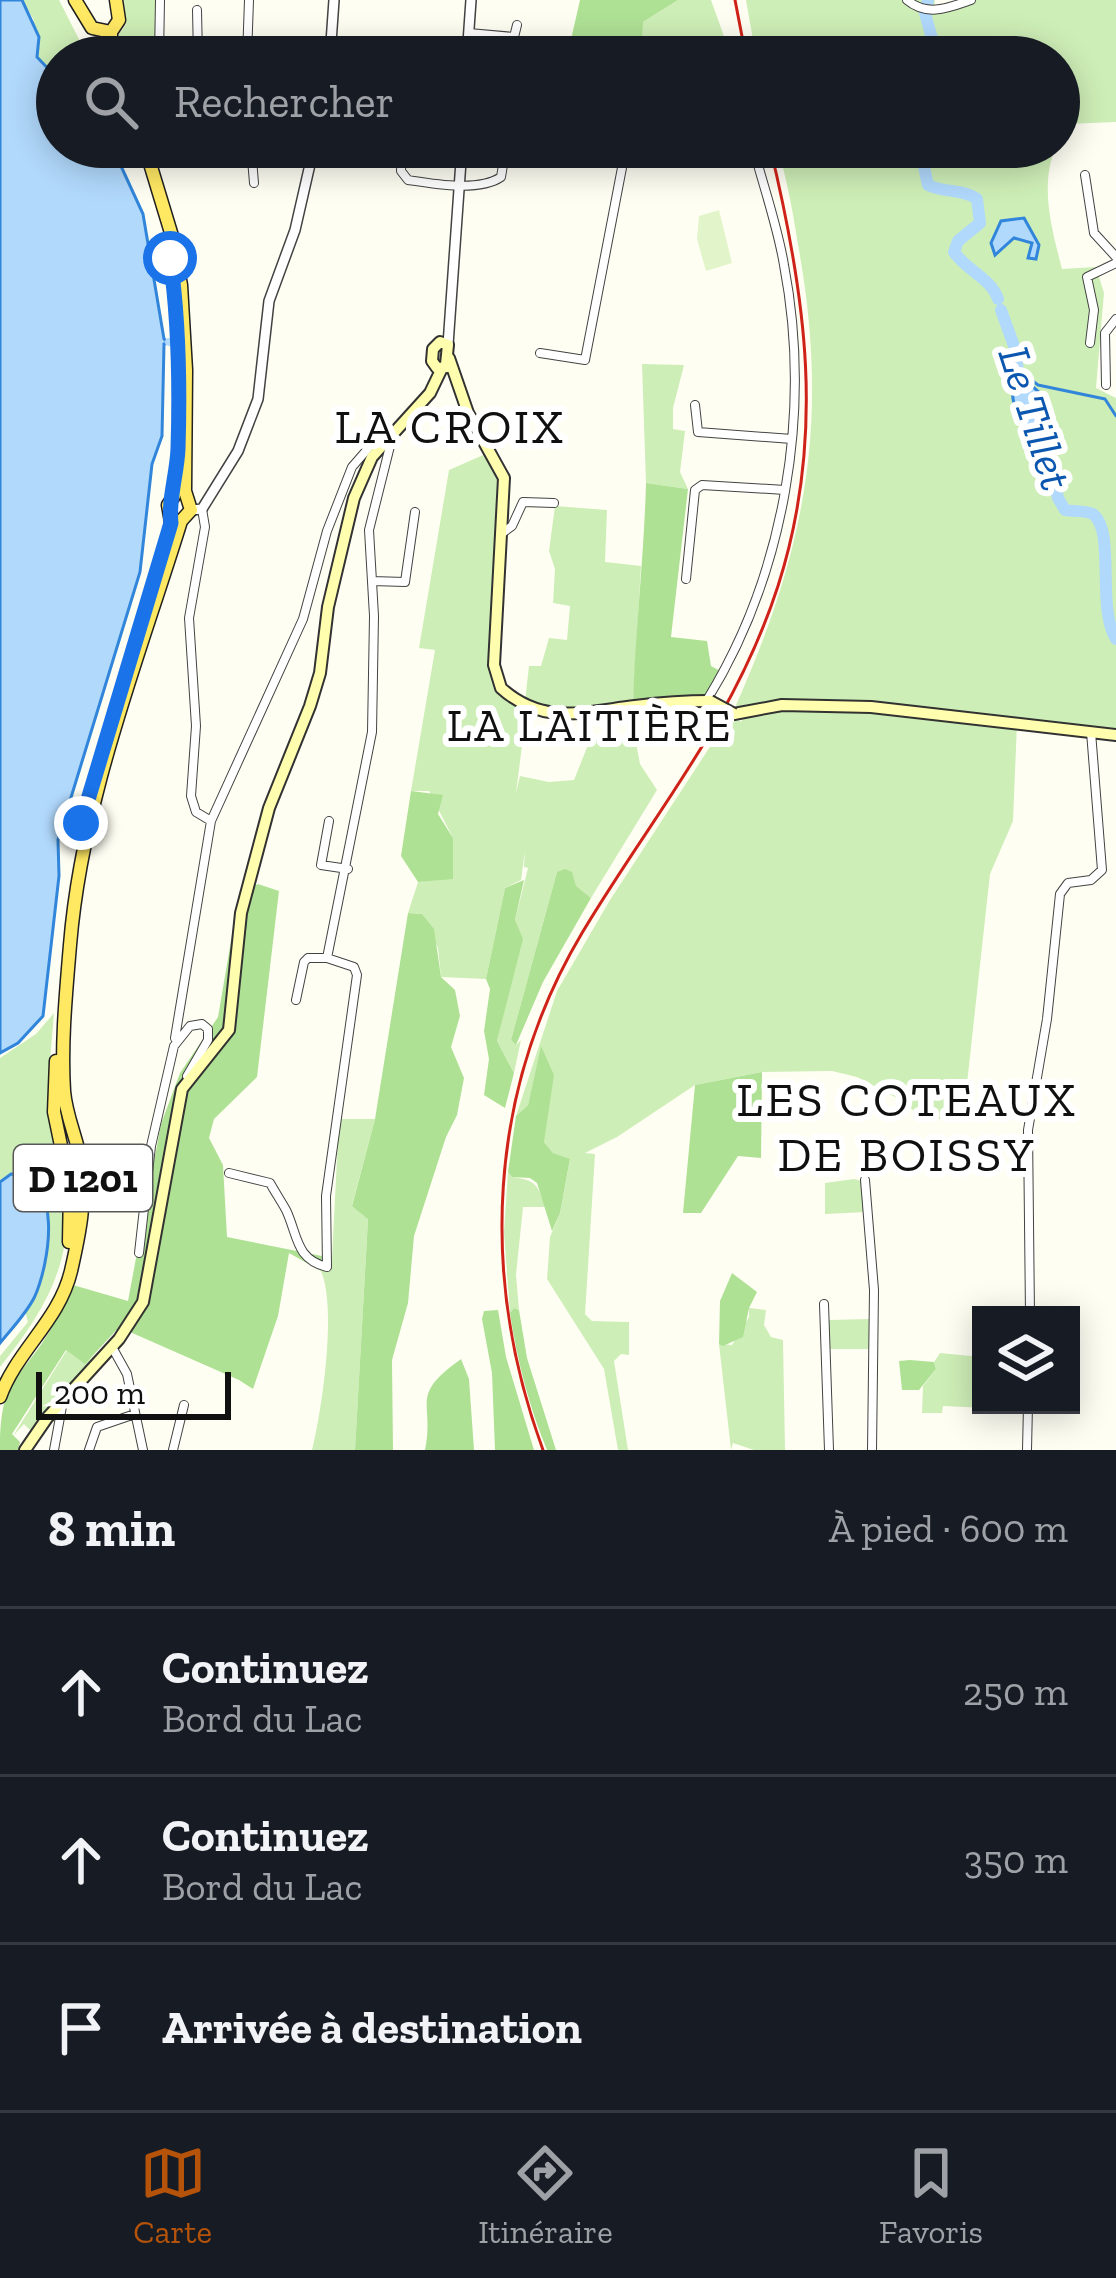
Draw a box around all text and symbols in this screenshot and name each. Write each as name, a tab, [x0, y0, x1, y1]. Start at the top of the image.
search box	[36, 36, 1080, 168]
icon: search	[78, 69, 144, 135]
text: Rechercher	[174, 75, 394, 129]
route start	[143, 231, 197, 285]
water label: Le Tillet	[987, 339, 1083, 497]
district label: LA CROIX	[334, 398, 566, 455]
district label: LA LAITIÈRE	[447, 699, 733, 753]
route end	[54, 796, 108, 850]
district label: LES COTEAUX DE BOISSY	[736, 1071, 1078, 1183]
road number: D 1201	[14, 1145, 152, 1211]
map controls	[972, 1306, 1080, 1414]
button: layers	[972, 1306, 1080, 1414]
scale bar	[36, 1366, 231, 1419]
text: 200 m	[54, 1373, 145, 1412]
text: 8 min	[48, 1498, 175, 1559]
text: À pied · 600 m	[829, 1505, 1068, 1552]
text: Continuez	[162, 1641, 369, 1695]
icon: ahead	[48, 1659, 114, 1725]
text: 250 m	[963, 1668, 1068, 1715]
text: Bord du Lac	[162, 1695, 362, 1742]
text: Continuez	[162, 1809, 369, 1863]
icon: ahead	[48, 1827, 114, 1893]
text: 350 m	[964, 1836, 1068, 1883]
text: Bord du Lac	[162, 1863, 362, 1910]
icon: arrive	[48, 1995, 114, 2061]
text: Arrivée à destination	[162, 2001, 582, 2055]
tab: Carte	[133, 2140, 212, 2251]
tab: Itinéraire	[478, 2140, 613, 2251]
tab: Favoris	[879, 2140, 983, 2251]

